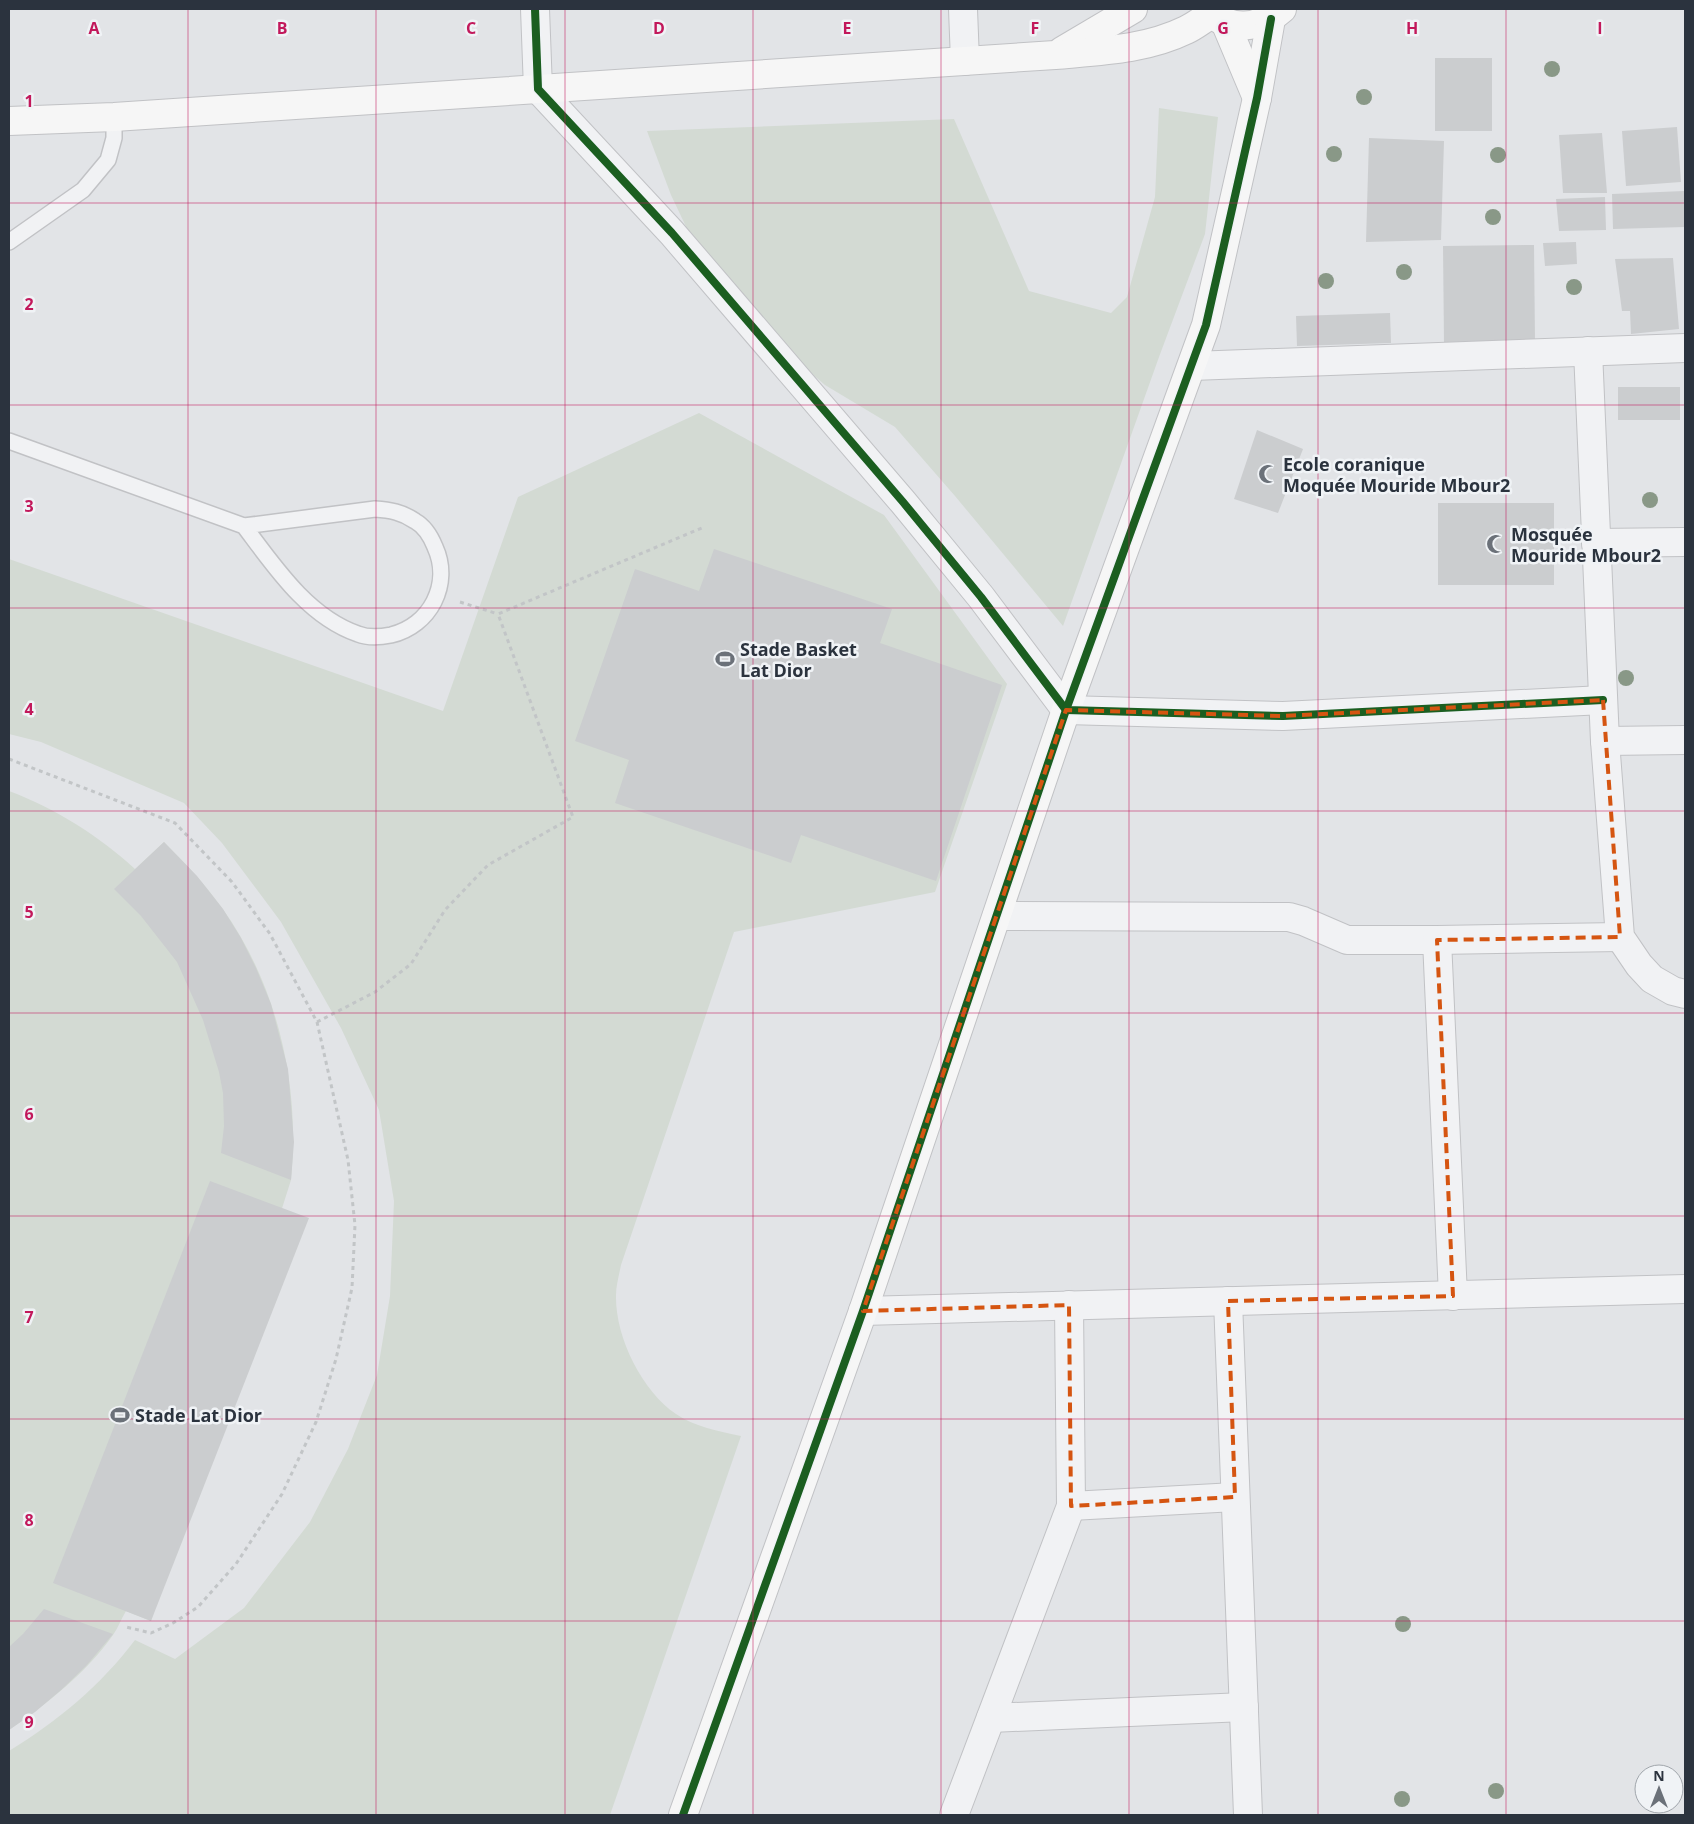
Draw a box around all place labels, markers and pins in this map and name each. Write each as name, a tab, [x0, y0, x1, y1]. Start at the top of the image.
place label: Ecole coranique Moquée Mouride Mbour2	[1283, 452, 1510, 497]
mosque icon: Ecole coranique Moquée Mouride Mbour2	[1257, 463, 1279, 485]
place label: Mosquée Mouride Mbour2	[1511, 522, 1661, 567]
mosque icon: Mosquée Mouride Mbour2	[1485, 533, 1507, 555]
place label: Stade Basket Lat Dior	[740, 637, 857, 682]
sports icon: Stade Basket Lat Dior	[714, 648, 736, 670]
place label: Stade Lat Dior	[135, 1403, 262, 1427]
sports icon: Stade Lat Dior	[109, 1404, 131, 1426]

